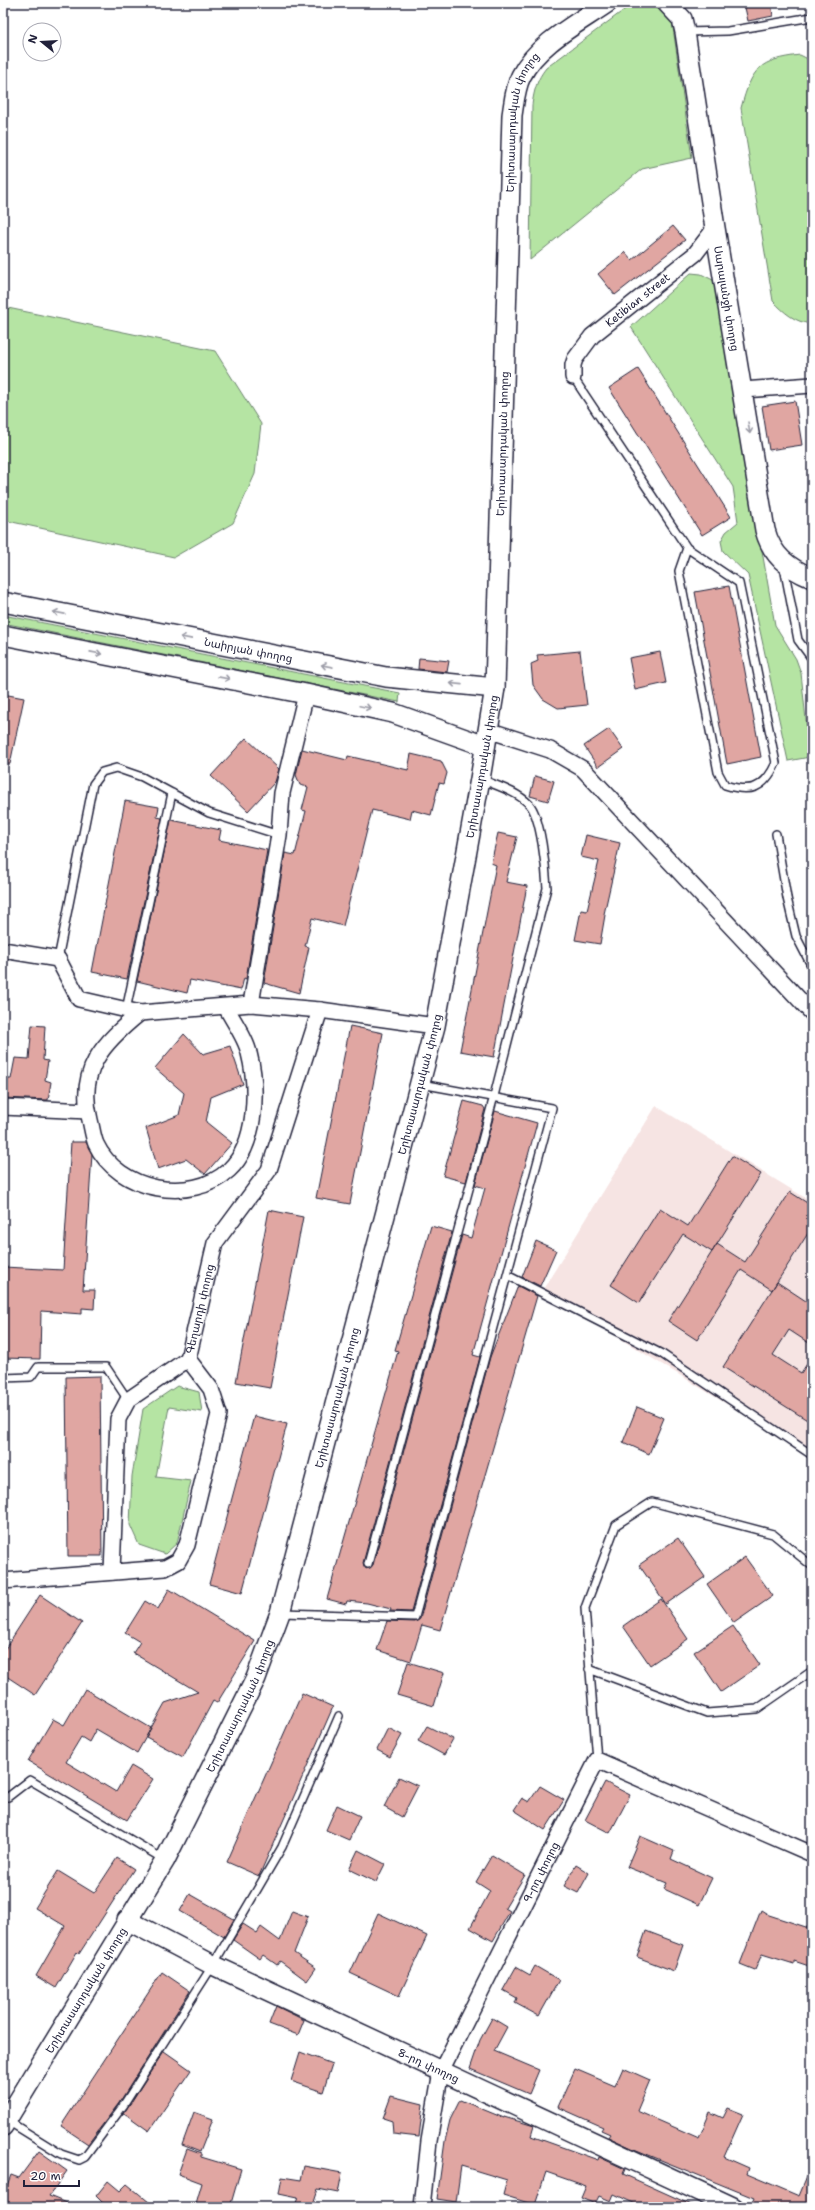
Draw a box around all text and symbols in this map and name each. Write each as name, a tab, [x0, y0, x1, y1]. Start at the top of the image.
north arrow	[22, 22, 62, 62]
text: N	[24, 32, 42, 46]
street label: Երիտասարդական փողոց	[503, 49, 543, 193]
street label: Սարալանջի փողոց	[710, 245, 742, 352]
street label: Ketibian street	[602, 270, 673, 331]
street label: Երիտասարդական փողոց	[493, 371, 512, 516]
one-way arrow	[745, 421, 753, 434]
one-way arrow	[52, 609, 65, 617]
one-way arrow	[180, 634, 193, 642]
street label: Նաիրյան փողոց	[203, 635, 294, 667]
one-way arrow	[89, 649, 102, 657]
one-way arrow	[321, 661, 334, 669]
one-way arrow	[217, 674, 230, 682]
one-way arrow	[450, 681, 463, 688]
street label: Երիտասարդական փողոց	[462, 694, 502, 839]
one-way arrow	[358, 703, 371, 711]
street label: Երիտասարդական փողոց	[394, 1013, 445, 1157]
street label: Գեղարդի փողոց	[182, 1263, 218, 1355]
street label: Երիտասարդական փողոց	[312, 1326, 363, 1470]
street label: Երիտասարդական փողոց	[203, 1637, 278, 1775]
street label: 9-րդ փողոց	[520, 1839, 563, 1905]
street label: Երիտասարդական փողոց	[42, 1925, 130, 2056]
street label: 8-րդ փողոց	[395, 2045, 462, 2087]
scale bar	[24, 2162, 79, 2188]
text: 20 m	[30, 2168, 61, 2184]

